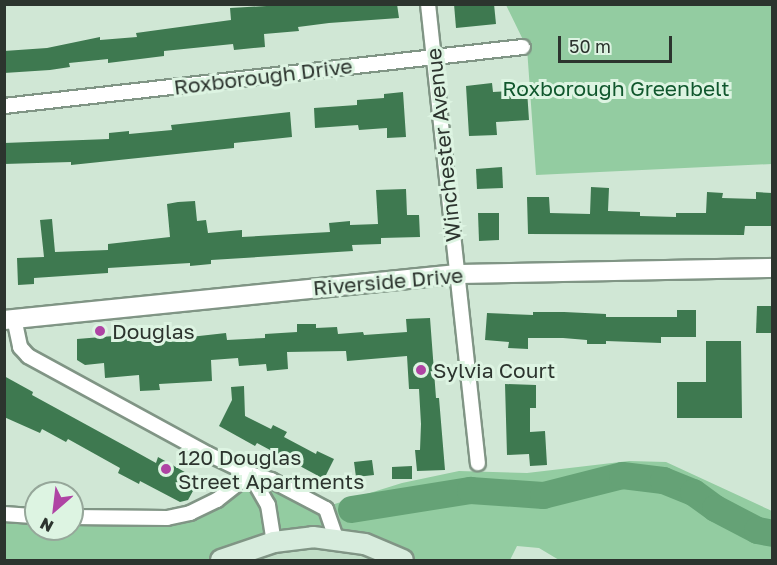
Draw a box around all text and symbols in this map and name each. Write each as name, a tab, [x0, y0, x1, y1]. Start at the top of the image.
scale bar	[561, 24, 675, 62]
text: 50 m	[569, 35, 611, 57]
street label: Winchester Avenue	[420, 47, 466, 243]
street label: Roxborough Drive	[172, 53, 354, 99]
park label: Roxborough Greenbelt	[502, 75, 730, 101]
street label: Riverside Drive	[312, 262, 464, 300]
place label: Douglas	[112, 318, 195, 344]
marker: Douglas	[93, 324, 107, 338]
place label: Sylvia Court	[433, 357, 555, 383]
marker: Sylvia Court	[414, 363, 428, 377]
place label: 120 Douglas Street Apartments	[178, 444, 364, 494]
marker: 120 Douglas Street Apartments	[159, 462, 173, 476]
north arrow	[24, 481, 84, 541]
text: N	[36, 513, 57, 537]

